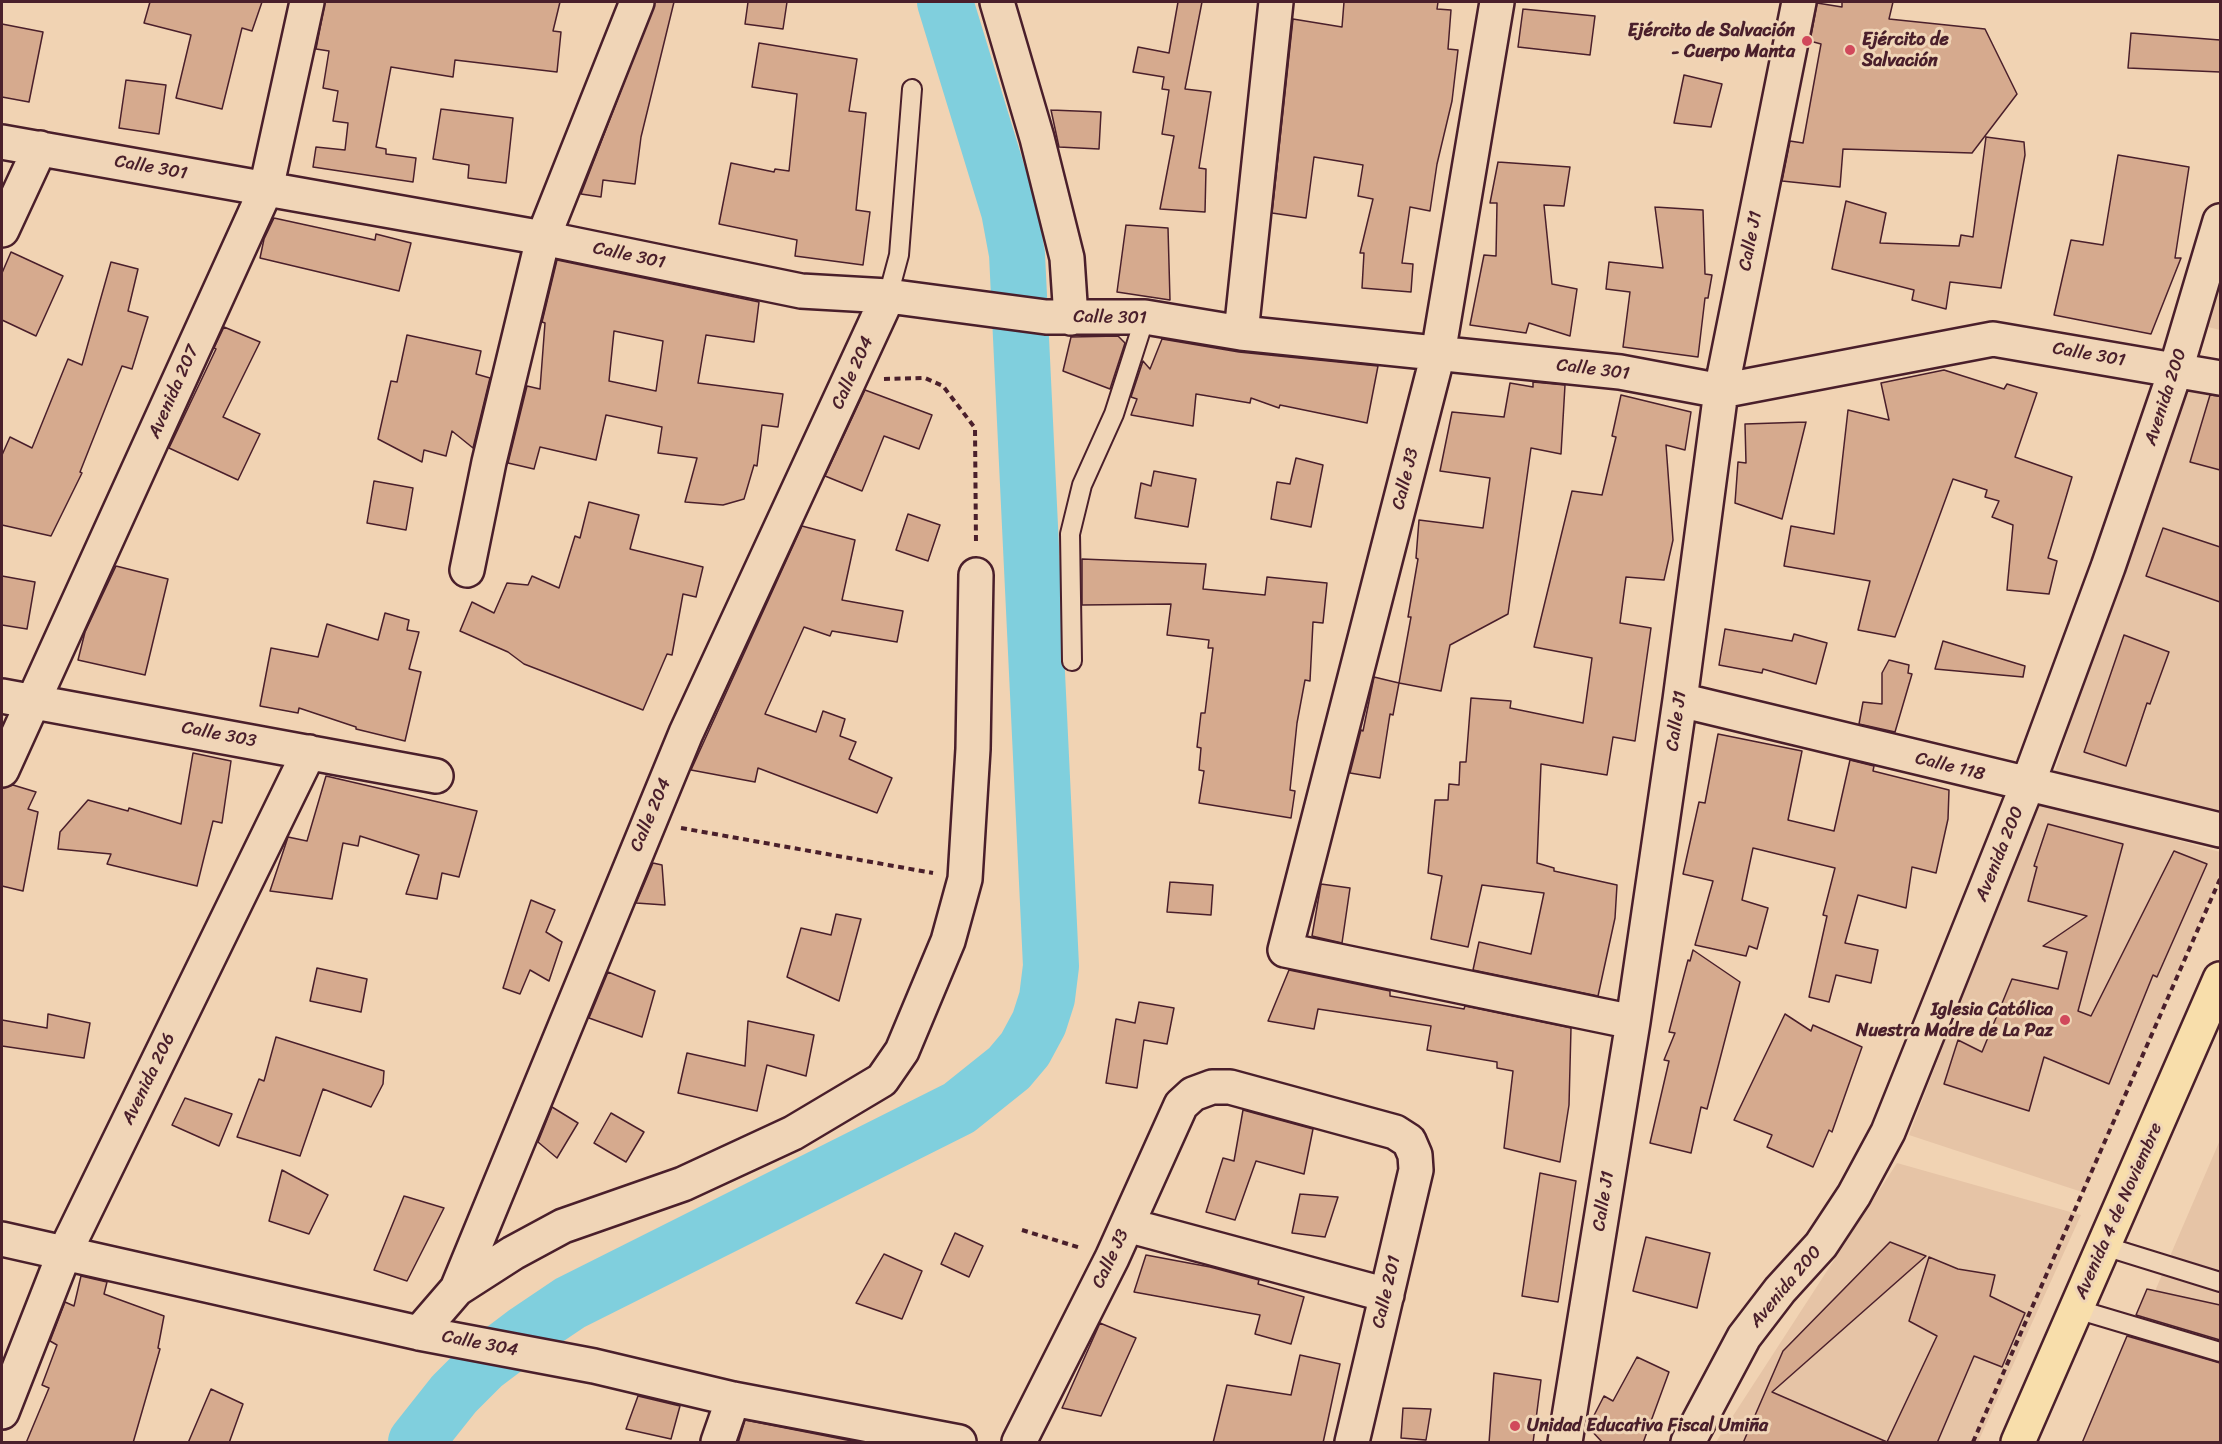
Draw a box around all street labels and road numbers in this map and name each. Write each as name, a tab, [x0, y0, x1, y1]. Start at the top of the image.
street label: Calle 301	[113, 151, 189, 185]
street label: Calle J1	[1735, 209, 1767, 273]
street label: Calle 301	[591, 238, 667, 274]
street label: Calle 301	[1073, 307, 1147, 329]
street label: Calle 204	[827, 333, 879, 413]
street label: Calle 301	[2051, 338, 2127, 372]
street label: Avenida 207	[144, 342, 204, 442]
street label: Avenida 200	[2140, 346, 2192, 448]
street label: Calle 301	[1555, 355, 1631, 385]
street label: Calle J3	[1388, 446, 1424, 512]
street label: Calle J1	[1662, 689, 1692, 753]
street label: Calle 303	[180, 717, 258, 753]
street label: Calle 118	[1913, 748, 1987, 786]
street label: Calle 204	[626, 775, 676, 855]
street label: Avenida 200	[1971, 803, 2029, 905]
street label: Avenida 206	[118, 1030, 180, 1128]
street label: Avenida 4 de Noviembre	[2070, 1120, 2168, 1302]
street label: Calle J1	[1589, 1169, 1619, 1233]
street label: Calle J3	[1088, 1226, 1134, 1292]
street label: Avenida 200	[1745, 1242, 1827, 1332]
street label: Calle 201	[1368, 1254, 1406, 1330]
street label: Calle 304	[440, 1326, 520, 1362]

